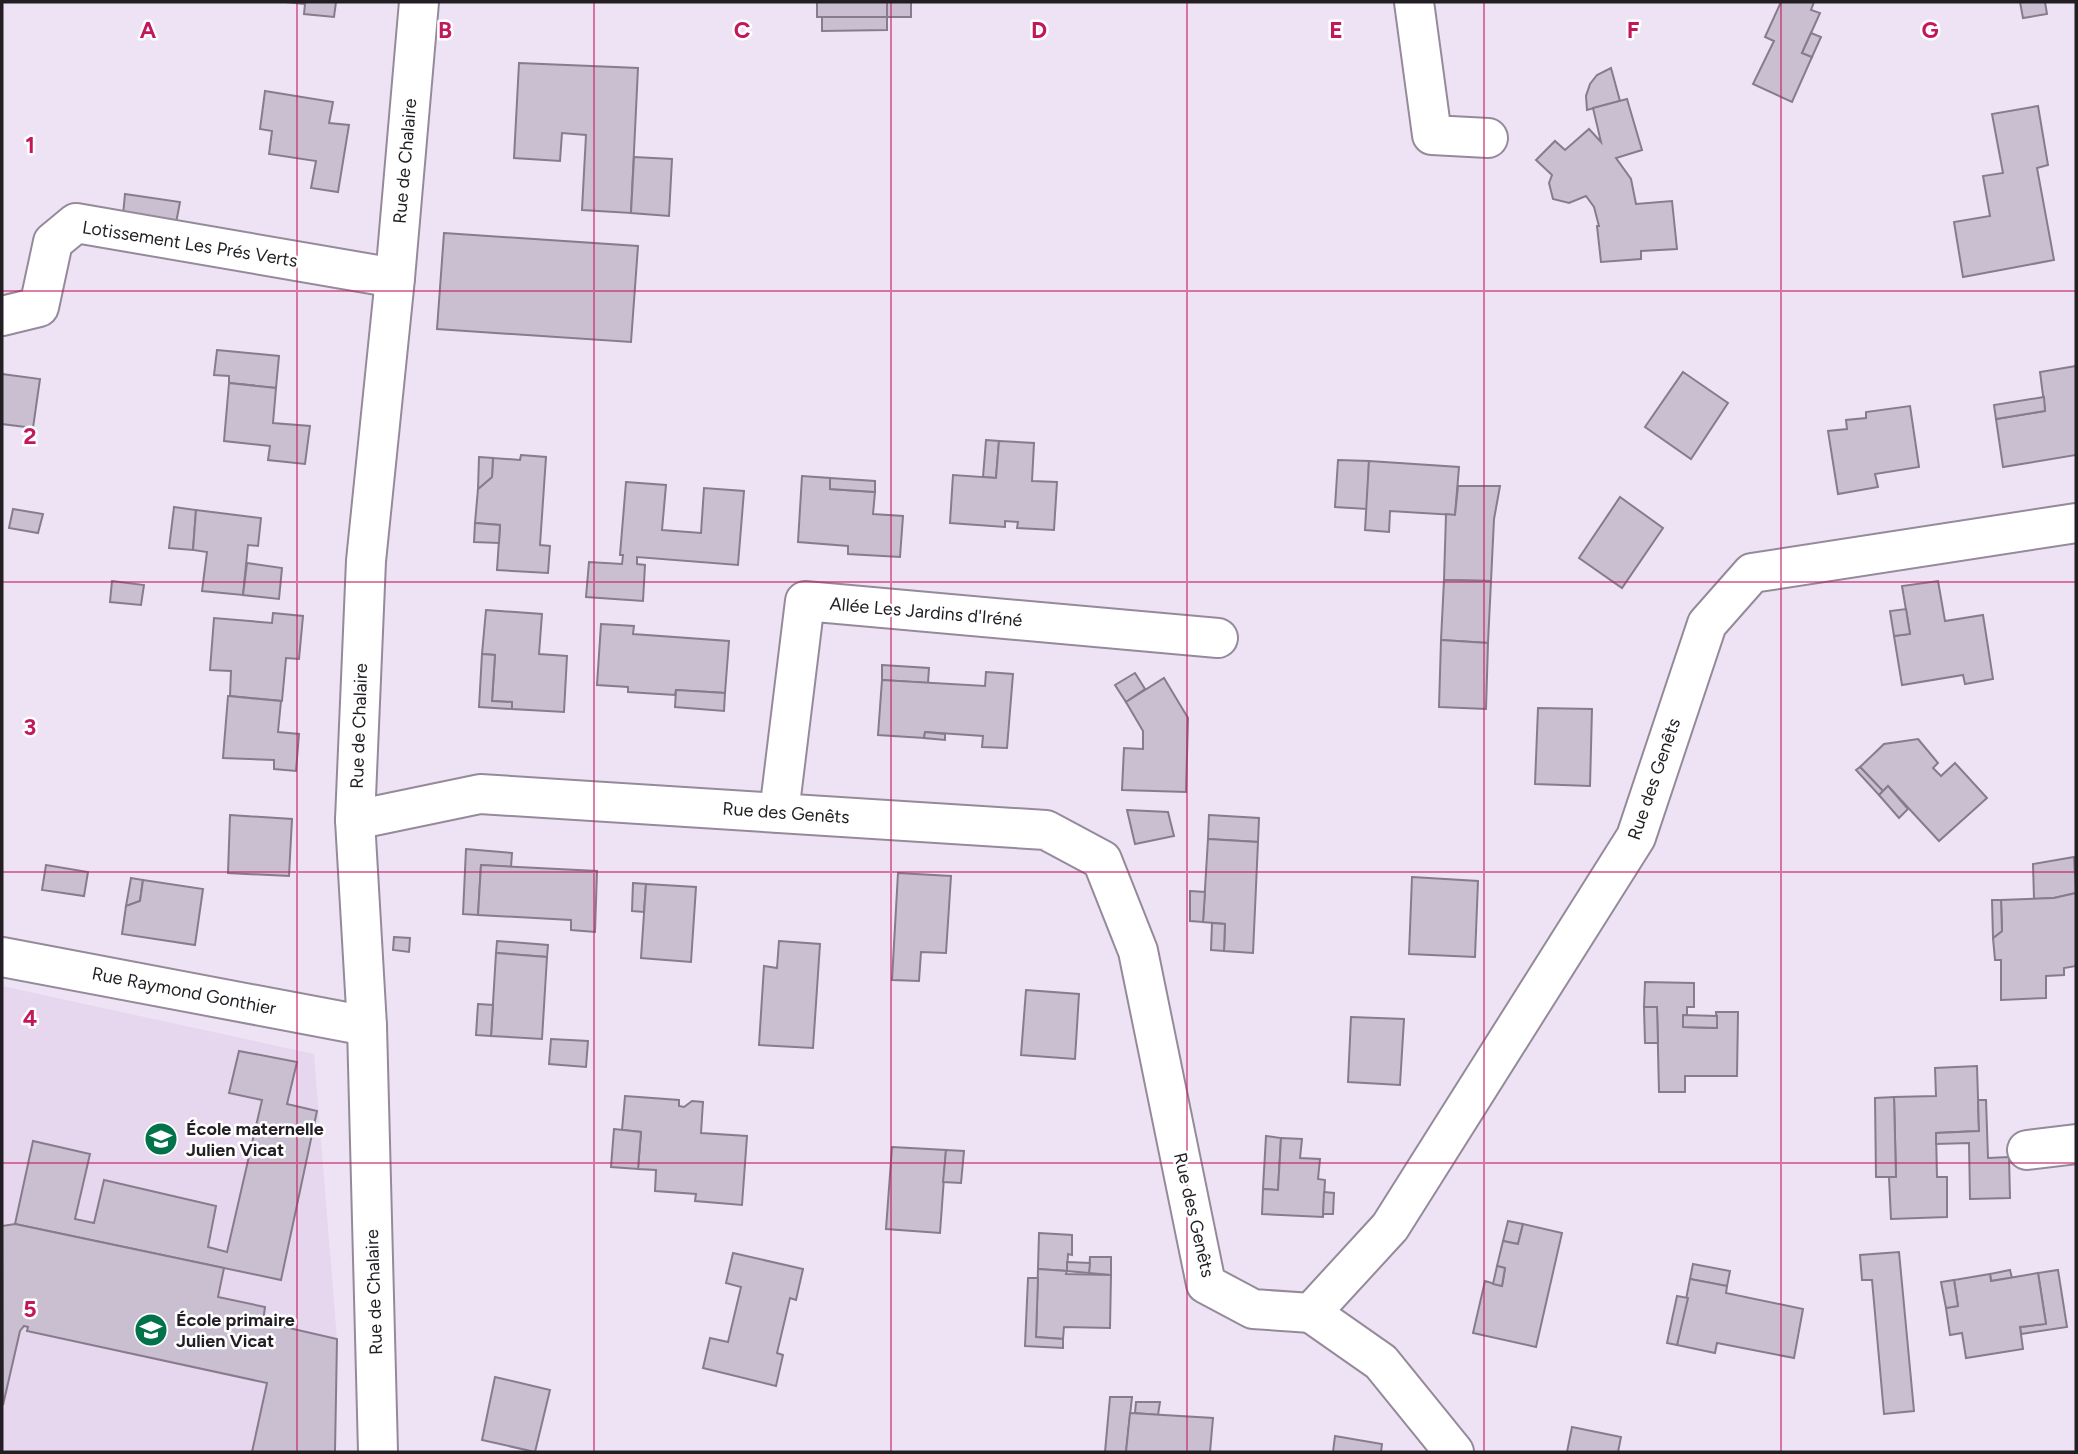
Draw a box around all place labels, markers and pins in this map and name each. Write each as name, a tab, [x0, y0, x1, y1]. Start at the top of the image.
place label: École maternelle Julien Vicat	[186, 1118, 324, 1161]
school or university icon: École maternelle Julien Vicat	[142, 1120, 180, 1158]
place label: École primaire Julien Vicat	[176, 1309, 295, 1352]
school or university icon: École primaire Julien Vicat	[132, 1311, 170, 1349]

